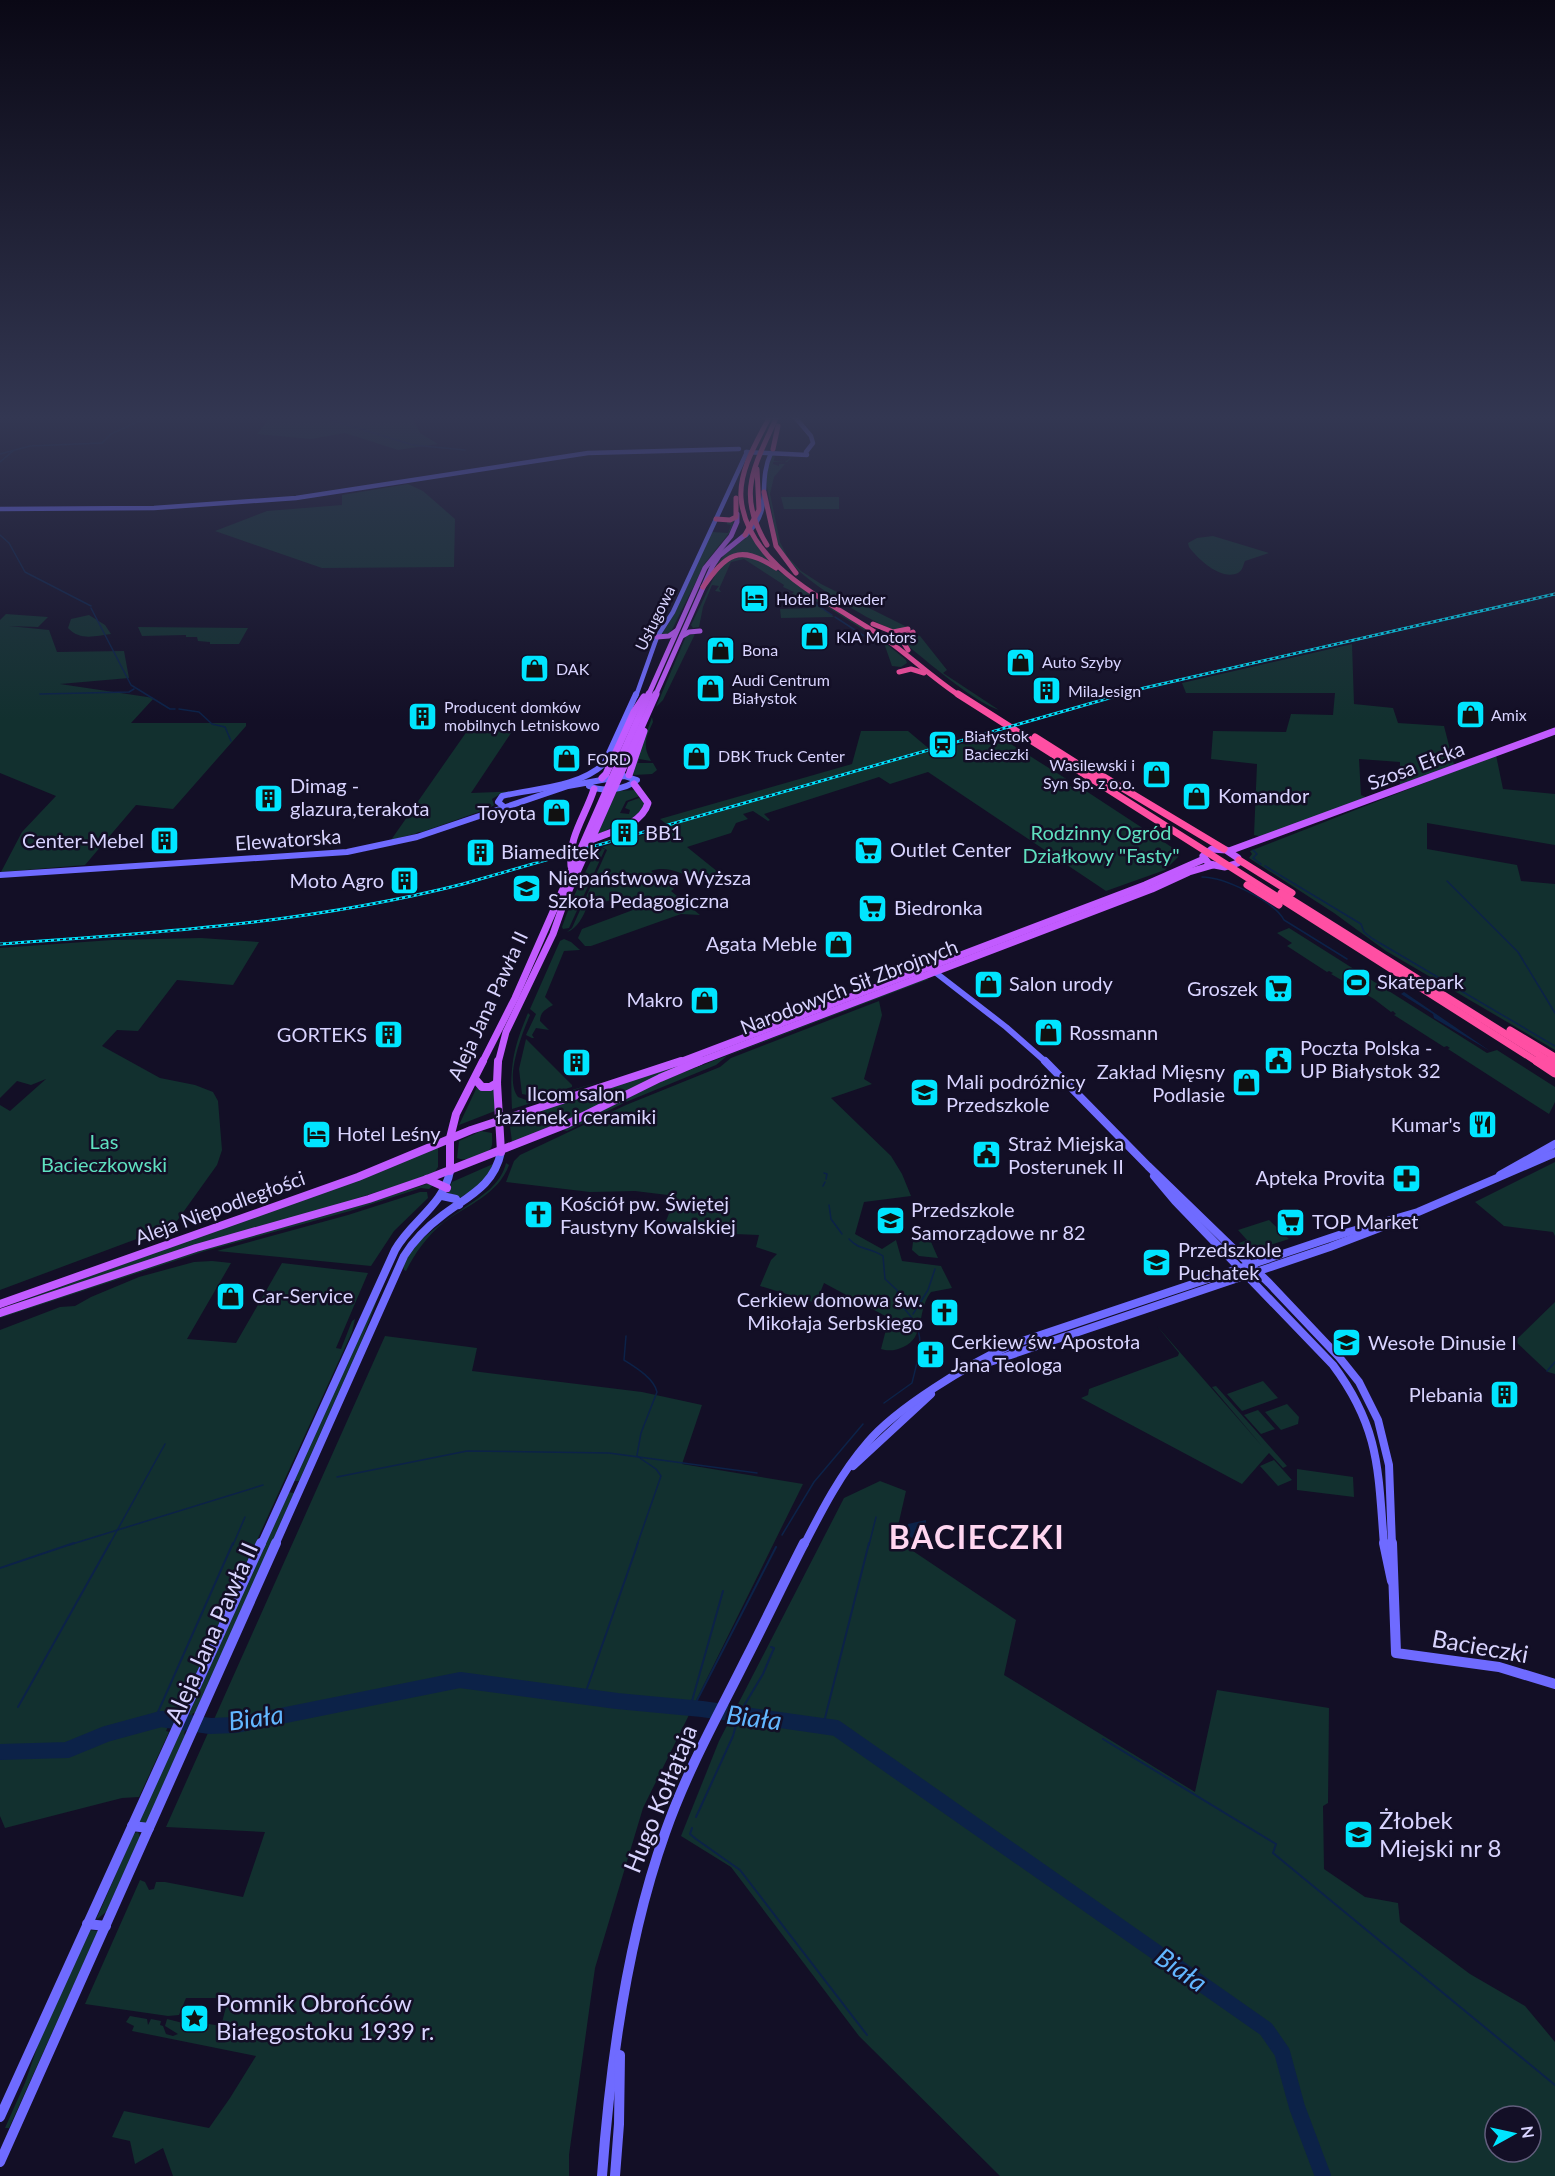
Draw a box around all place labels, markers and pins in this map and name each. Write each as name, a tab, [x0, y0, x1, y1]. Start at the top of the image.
hotel icon: Hotel Belweder	[739, 583, 771, 615]
place label: Hotel Belweder	[776, 589, 886, 608]
shop icon: KIA Motors	[799, 621, 831, 653]
place label: KIA Motors	[836, 627, 917, 646]
shop icon: Bona	[705, 634, 737, 666]
place label: Bona	[742, 640, 778, 659]
shop icon: Auto Szyby	[1005, 646, 1037, 678]
place label: Auto Szyby	[1042, 652, 1122, 671]
shop icon: DAK	[519, 653, 551, 685]
place label: DAK	[556, 659, 590, 678]
place label: Audi Centrum Białystok	[732, 670, 830, 707]
shop icon: Audi Centrum Białystok	[695, 673, 727, 705]
building icon: MilaJesign	[1031, 675, 1063, 707]
place label: MilaJesign	[1068, 681, 1141, 700]
place label: Producent domków mobilnych Letniskowo	[444, 697, 600, 734]
shop icon: Amix	[1454, 699, 1486, 731]
building icon: Producent domków mobilnych Letniskowo	[407, 700, 439, 732]
place label: Amix	[1491, 705, 1527, 724]
place label: Białystok Bacieczki	[964, 726, 1030, 763]
station icon: Białystok Bacieczki	[927, 729, 959, 761]
shop icon: DBK Truck Center	[681, 740, 713, 772]
shop icon: FORD	[550, 743, 582, 775]
place label: DBK Truck Center	[718, 746, 845, 765]
place label: FORD	[587, 749, 631, 768]
place label: Wasilewski i Syn Sp. z o.o.	[1043, 755, 1135, 792]
shop icon: Wasilewski i Syn Sp. z o.o.	[1140, 758, 1172, 790]
place label: Dimag - glazura,terakota	[290, 773, 429, 820]
shop icon: Komandor	[1181, 780, 1213, 812]
building icon: Dimag - glazura,terakota	[253, 782, 285, 814]
place label: Komandor	[1218, 783, 1310, 807]
shop icon: Toyota	[541, 797, 573, 829]
place label: Toyota	[477, 800, 536, 824]
building icon: BB1	[608, 817, 640, 849]
place label: BB1	[645, 820, 682, 844]
building icon: Center-Mebel	[149, 825, 181, 857]
place label: Center-Mebel	[22, 828, 144, 852]
supermarket icon: Outlet Center	[853, 834, 885, 866]
building icon: Biameditek	[464, 836, 496, 868]
place label: Outlet Center	[890, 837, 1012, 861]
place label: Biameditek	[501, 839, 600, 863]
building icon: Moto Agro	[389, 865, 421, 897]
place label: Niepaństwowa Wyższa Szkoła Pedagogiczna	[548, 865, 751, 912]
place label: Moto Agro	[290, 868, 384, 892]
school or university icon: Niepaństwowa Wyższa Szkoła Pedagogiczna	[511, 873, 543, 905]
supermarket icon: Biedronka	[857, 892, 889, 924]
place label: Biedronka	[894, 895, 983, 919]
shop icon: Agata Meble	[822, 928, 854, 960]
place label: Agata Meble	[706, 931, 817, 955]
sports icon: Skatepark	[1340, 966, 1372, 998]
shop icon: Salon urody	[972, 968, 1004, 1000]
place label: Skatepark	[1377, 969, 1465, 993]
place label: Salon urody	[1009, 971, 1114, 995]
supermarket icon: Groszek	[1263, 973, 1295, 1005]
place label: Groszek	[1187, 976, 1259, 1000]
shop icon: Makro	[688, 984, 720, 1016]
place label: Makro	[626, 987, 683, 1011]
shop icon: Rossmann	[1032, 1017, 1064, 1049]
building icon: GORTEKS	[372, 1019, 404, 1051]
place label: Rossmann	[1069, 1020, 1158, 1044]
place label: GORTEKS	[277, 1022, 367, 1046]
place label: Poczta Polska - UP Białystok 32	[1300, 1035, 1441, 1082]
public building icon: Poczta Polska - UP Białystok 32	[1263, 1044, 1295, 1076]
building icon: Ilcom salon łazienek i ceramiki	[560, 1047, 592, 1079]
place label: Zakład Mięsny Podlasie	[1097, 1059, 1226, 1106]
shop icon: Zakład Mięsny Podlasie	[1230, 1067, 1262, 1099]
place label: Mali podróżnicy Przedszkole	[946, 1069, 1086, 1116]
school or university icon: Mali podróżnicy Przedszkole	[909, 1077, 941, 1109]
place label: Ilcom salon łazienek i ceramiki	[496, 1081, 656, 1128]
restaurant icon: Kumar's	[1466, 1109, 1498, 1141]
place label: Kumar's	[1391, 1112, 1461, 1136]
hotel icon: Hotel Leśny	[300, 1118, 332, 1150]
place label: Hotel Leśny	[337, 1121, 441, 1145]
place label: Straż Miejska Posterunek II	[1008, 1131, 1124, 1178]
public building icon: Straż Miejska Posterunek II	[971, 1139, 1003, 1171]
pharmacy icon: Apteka Provita	[1390, 1162, 1422, 1194]
place label: Apteka Provita	[1256, 1165, 1385, 1189]
place label: Kościół pw. Świętej Faustyny Kowalskiej	[560, 1191, 736, 1238]
place label: Przedszkole Samorządowe nr 82	[911, 1197, 1086, 1244]
church icon: Kościół pw. Świętej Faustyny Kowalskiej	[523, 1199, 555, 1231]
school or university icon: Przedszkole Samorządowe nr 82	[874, 1205, 906, 1237]
supermarket icon: TOP Market	[1275, 1206, 1307, 1238]
place label: TOP Market	[1312, 1209, 1419, 1233]
place label: Przedszkole Puchatek	[1178, 1237, 1282, 1284]
school or university icon: Przedszkole Puchatek	[1141, 1246, 1173, 1278]
shop icon: Car-Service	[215, 1280, 247, 1312]
place label: Car-Service	[252, 1283, 353, 1307]
place label: Cerkiew domowa św. Mikołaja Serbskiego	[737, 1287, 923, 1334]
church icon: Cerkiew domowa św. Mikołaja Serbskiego	[928, 1296, 960, 1328]
school or university icon: Wesołe Dinusie I	[1331, 1327, 1363, 1359]
place label: Cerkiew św. Apostoła Jana Teologa	[951, 1329, 1140, 1376]
place label: Wesołe Dinusie I	[1368, 1330, 1517, 1354]
church icon: Cerkiew św. Apostoła Jana Teologa	[914, 1338, 946, 1370]
building icon: Plebania	[1488, 1379, 1520, 1411]
place label: Plebania	[1409, 1382, 1483, 1406]
place label: Żłobek Miejski nr 8	[1379, 1805, 1501, 1862]
school or university icon: Żłobek Miejski nr 8	[1342, 1819, 1374, 1851]
place label: Pomnik Obrońców Białegostoku 1939 r.	[216, 1988, 434, 2045]
place icon: Pomnik Obrońców Białegostoku 1939 r.	[179, 2002, 211, 2034]

